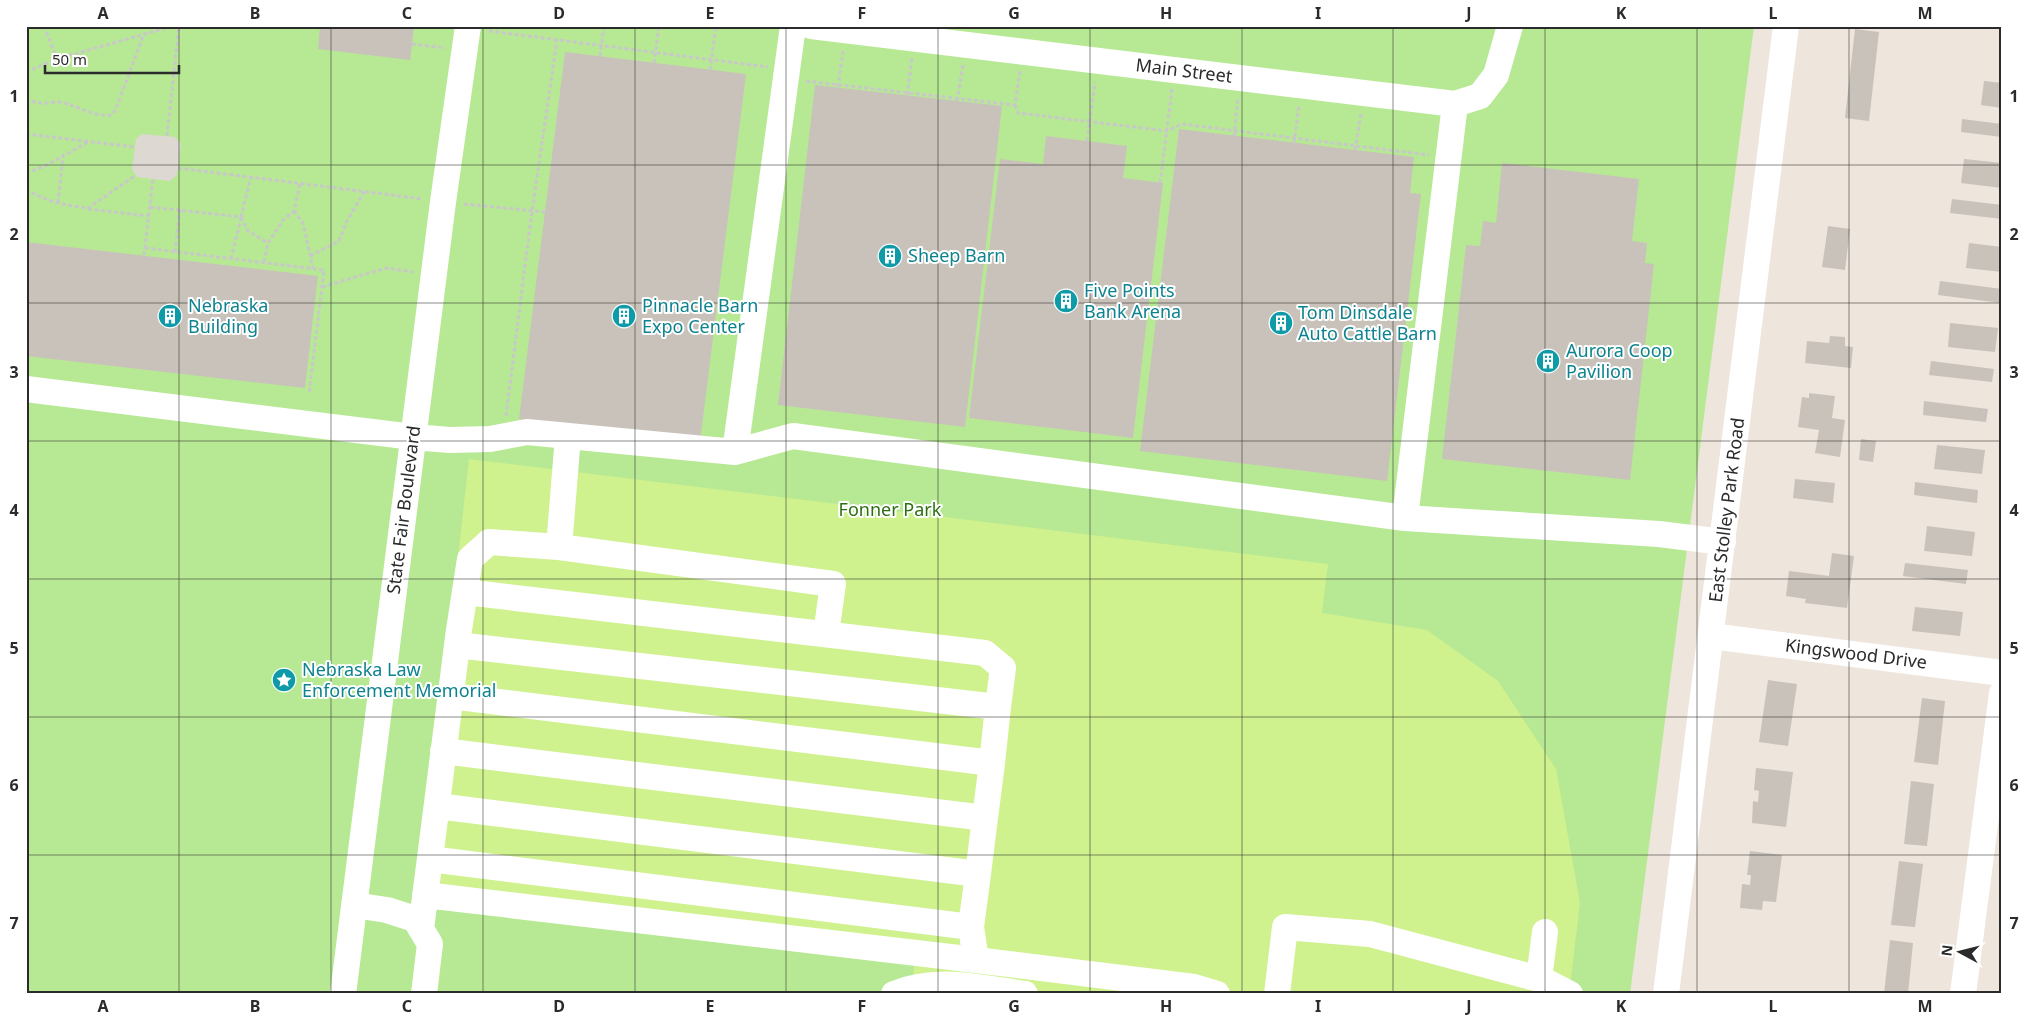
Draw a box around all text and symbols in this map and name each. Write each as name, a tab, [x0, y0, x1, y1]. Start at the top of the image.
text: A	[97, 2, 109, 24]
text: B	[250, 2, 260, 24]
text: C	[402, 2, 412, 24]
text: D	[553, 2, 565, 24]
text: E	[706, 2, 715, 24]
text: F	[858, 2, 866, 24]
text: G	[1008, 2, 1020, 24]
text: H	[1160, 2, 1172, 24]
text: I	[1315, 2, 1321, 24]
text: J	[1464, 2, 1472, 24]
text: K	[1616, 2, 1627, 24]
text: L	[1769, 2, 1778, 24]
text: M	[1917, 2, 1933, 24]
scale bar	[45, 42, 179, 74]
text: 50 m	[52, 49, 87, 69]
street label: Main Street	[1134, 52, 1234, 88]
text: 1	[9, 85, 19, 107]
text: 1	[2009, 85, 2019, 107]
text: 2	[9, 223, 19, 245]
text: 2	[2009, 223, 2019, 245]
building icon: Sheep Barn	[877, 243, 903, 269]
place label: Sheep Barn	[908, 243, 1005, 267]
place label: Five Points Bank Arena	[1084, 278, 1181, 323]
building icon: Five Points Bank Arena	[1053, 288, 1079, 314]
place label: Nebraska Building	[188, 293, 268, 338]
place label: Pinnacle Barn Expo Center	[642, 293, 758, 338]
place label: Tom Dinsdale Auto Cattle Barn	[1298, 300, 1437, 345]
building icon: Nebraska Building	[157, 303, 183, 329]
building icon: Pinnacle Barn Expo Center	[611, 303, 637, 329]
building icon: Tom Dinsdale Auto Cattle Barn	[1268, 310, 1294, 336]
place label: Aurora Coop Pavilion	[1566, 338, 1673, 383]
building icon: Aurora Coop Pavilion	[1535, 348, 1561, 374]
text: 3	[9, 361, 19, 383]
text: 3	[2009, 361, 2019, 383]
street label: East Stolley Park Road	[1703, 416, 1749, 604]
street label: State Fair Boulevard	[381, 424, 425, 595]
park label: Fonner Park	[839, 497, 942, 521]
text: 4	[9, 499, 19, 521]
text: 4	[2009, 499, 2019, 521]
street label: Kingswood Drive	[1784, 632, 1928, 674]
text: 5	[9, 637, 19, 659]
text: 5	[2009, 637, 2019, 659]
place label: Nebraska Law Enforcement Memorial	[302, 657, 496, 702]
place icon: Nebraska Law Enforcement Memorial	[271, 667, 297, 693]
text: 6	[9, 774, 19, 796]
text: 6	[2009, 774, 2019, 796]
text: 7	[9, 912, 19, 934]
text: 7	[2009, 912, 2019, 934]
north arrow	[1936, 928, 1986, 978]
text: N	[1936, 944, 1957, 957]
text: A	[97, 995, 109, 1017]
text: B	[250, 995, 260, 1017]
text: C	[402, 995, 412, 1017]
text: D	[553, 995, 565, 1017]
text: E	[706, 995, 715, 1017]
text: F	[858, 995, 866, 1017]
text: G	[1008, 995, 1020, 1017]
text: H	[1160, 995, 1172, 1017]
text: I	[1315, 995, 1321, 1017]
text: J	[1464, 995, 1472, 1017]
text: K	[1616, 995, 1627, 1017]
text: L	[1769, 995, 1778, 1017]
text: M	[1917, 995, 1933, 1017]

